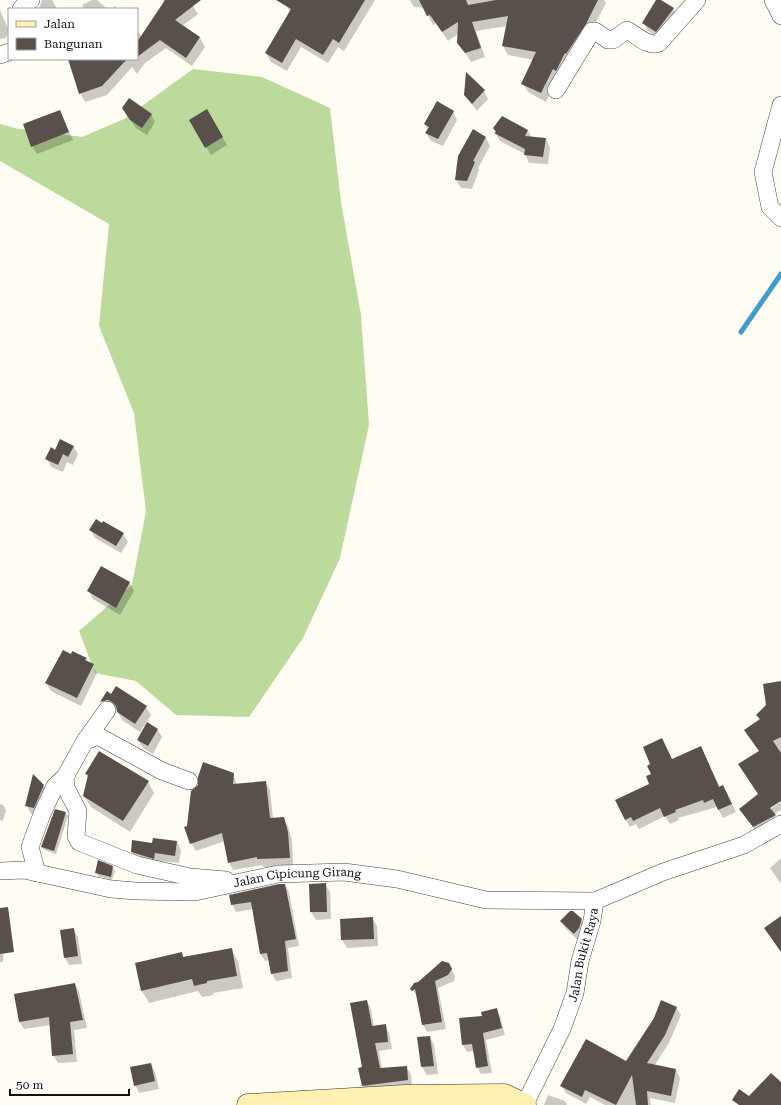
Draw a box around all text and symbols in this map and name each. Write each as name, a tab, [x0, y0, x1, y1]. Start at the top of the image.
legend	[8, 8, 138, 60]
text: Jalan	[44, 17, 75, 31]
text: Bangunan	[44, 37, 103, 51]
street label: Jalan Cipicung Girang	[232, 865, 362, 891]
street label: Jalan Bukit Raya	[565, 907, 601, 1004]
scale bar	[10, 1071, 129, 1097]
text: 50 m	[16, 1078, 43, 1092]

